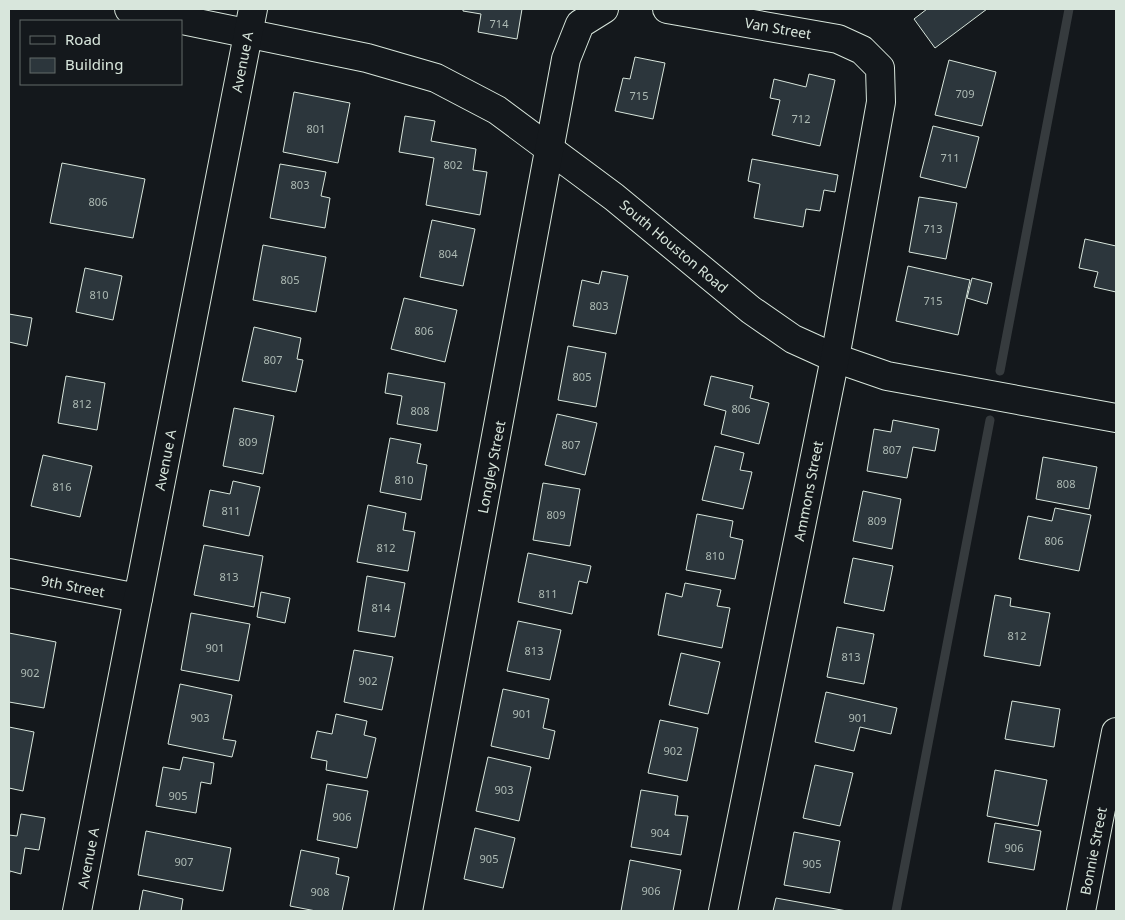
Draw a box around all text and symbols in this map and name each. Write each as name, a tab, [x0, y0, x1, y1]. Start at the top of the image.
street label: Van Street	[743, 13, 813, 43]
house number: 714	[490, 16, 509, 31]
legend	[20, 20, 182, 85]
text: Road	[65, 29, 101, 49]
street label: Avenue A	[227, 30, 257, 94]
text: Building	[65, 54, 123, 74]
house number: 709	[956, 86, 974, 101]
house number: 715	[630, 88, 648, 103]
house number: 712	[792, 111, 810, 126]
house number: 801	[307, 121, 325, 136]
house number: 711	[941, 150, 959, 165]
house number: 802	[444, 157, 462, 172]
house number: 803	[291, 177, 309, 192]
house number: 806	[89, 194, 107, 209]
street label: South Houston Road	[616, 195, 732, 297]
house number: 713	[924, 221, 942, 236]
house number: 804	[439, 246, 458, 261]
house number: 805	[281, 272, 299, 287]
house number: 810	[90, 287, 108, 302]
house number: 715	[924, 293, 942, 308]
house number: 803	[590, 298, 608, 313]
house number: 806	[415, 323, 433, 338]
house number: 807	[264, 352, 282, 367]
house number: 805	[573, 369, 591, 384]
house number: 812	[73, 396, 91, 411]
house number: 806	[732, 401, 750, 416]
house number: 808	[411, 403, 429, 418]
street label: Longley Street	[473, 419, 509, 515]
street label: Avenue A	[150, 428, 180, 492]
house number: 809	[239, 434, 257, 449]
house number: 807	[562, 437, 580, 452]
street label: Ammons Street	[789, 439, 827, 543]
house number: 807	[883, 442, 901, 457]
house number: 810	[395, 472, 413, 487]
house number: 808	[1057, 476, 1075, 491]
house number: 816	[53, 479, 71, 494]
house number: 811	[222, 503, 240, 518]
house number: 809	[547, 507, 565, 522]
house number: 809	[868, 513, 886, 528]
house number: 806	[1045, 533, 1063, 548]
house number: 812	[377, 540, 395, 555]
house number: 810	[706, 548, 724, 563]
house number: 813	[220, 569, 238, 584]
street label: 9th Street	[40, 571, 106, 601]
house number: 811	[539, 586, 557, 601]
house number: 814	[372, 600, 391, 615]
house number: 812	[1008, 628, 1026, 643]
house number: 901	[206, 640, 224, 655]
house number: 813	[525, 643, 543, 658]
house number: 813	[842, 649, 860, 664]
house number: 902	[21, 665, 39, 680]
house number: 902	[359, 673, 377, 688]
house number: 901	[513, 706, 531, 721]
house number: 903	[191, 710, 209, 725]
house number: 901	[849, 710, 867, 725]
house number: 902	[664, 743, 682, 758]
house number: 903	[495, 782, 513, 797]
house number: 905	[169, 788, 187, 803]
street label: Bonnie Street	[1075, 805, 1111, 897]
house number: 906	[333, 809, 351, 824]
house number: 904	[651, 825, 670, 840]
street label: Avenue A	[73, 826, 103, 890]
house number: 906	[1005, 840, 1023, 855]
house number: 905	[480, 851, 498, 866]
house number: 907	[175, 854, 193, 869]
house number: 905	[803, 856, 821, 871]
house number: 906	[642, 883, 660, 898]
house number: 908	[311, 884, 329, 899]

